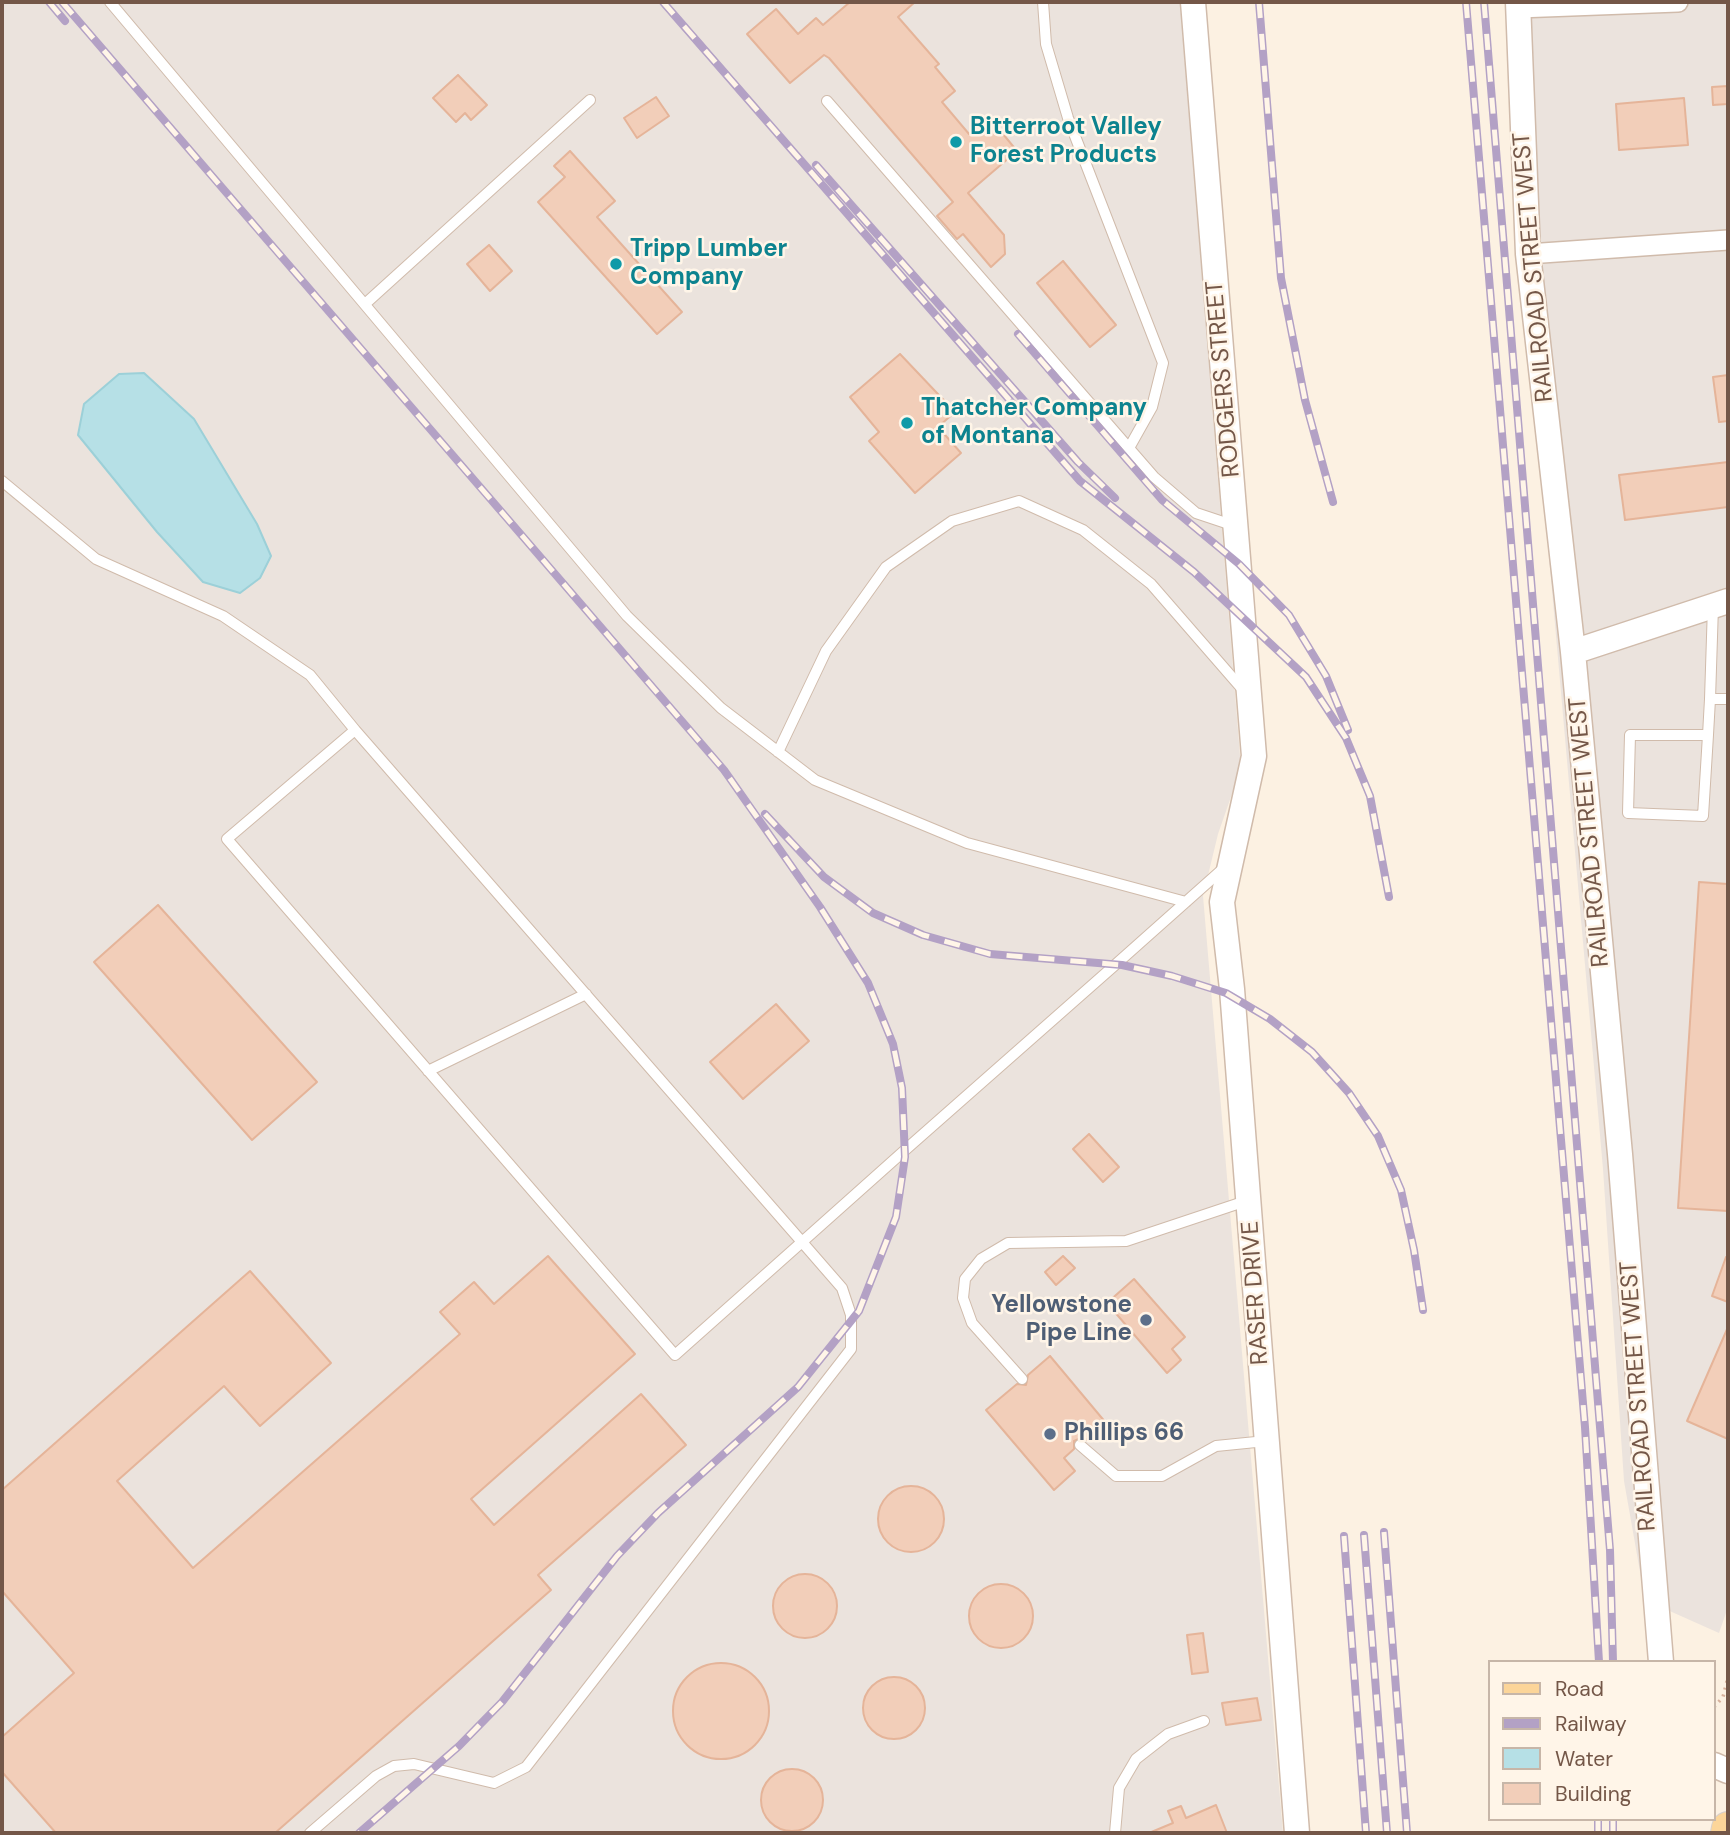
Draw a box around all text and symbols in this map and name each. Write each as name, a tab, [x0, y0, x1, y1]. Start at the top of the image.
place label: Bitterroot Valley Forest Products	[970, 114, 1162, 170]
street label: RAILROAD STREET WEST	[1508, 131, 1560, 403]
marker: Bitterroot Valley Forest Products	[948, 134, 964, 150]
place label: Tripp Lumber Company	[630, 236, 787, 292]
marker: Tripp Lumber Company	[608, 256, 624, 272]
street label: RODGERS STREET	[1201, 279, 1247, 479]
place label: Thatcher Company of Montana	[921, 395, 1147, 451]
marker: Thatcher Company of Montana	[899, 415, 915, 431]
street label: RAILROAD STREET WEST	[1564, 696, 1616, 968]
street label: RASER DRIVE	[1237, 1220, 1275, 1366]
street label: RAILROAD STREET WEST	[1615, 1260, 1663, 1532]
place label: Yellowstone Pipe Line	[991, 1292, 1132, 1348]
marker: Yellowstone Pipe Line	[1138, 1312, 1154, 1328]
place label: Phillips 66	[1064, 1420, 1184, 1448]
marker: Phillips 66	[1042, 1426, 1058, 1442]
legend	[1488, 1660, 1716, 1821]
text: Road	[1555, 1675, 1604, 1703]
text: Railway	[1555, 1710, 1627, 1738]
text: Water	[1555, 1745, 1613, 1773]
text: Building	[1555, 1780, 1631, 1808]

